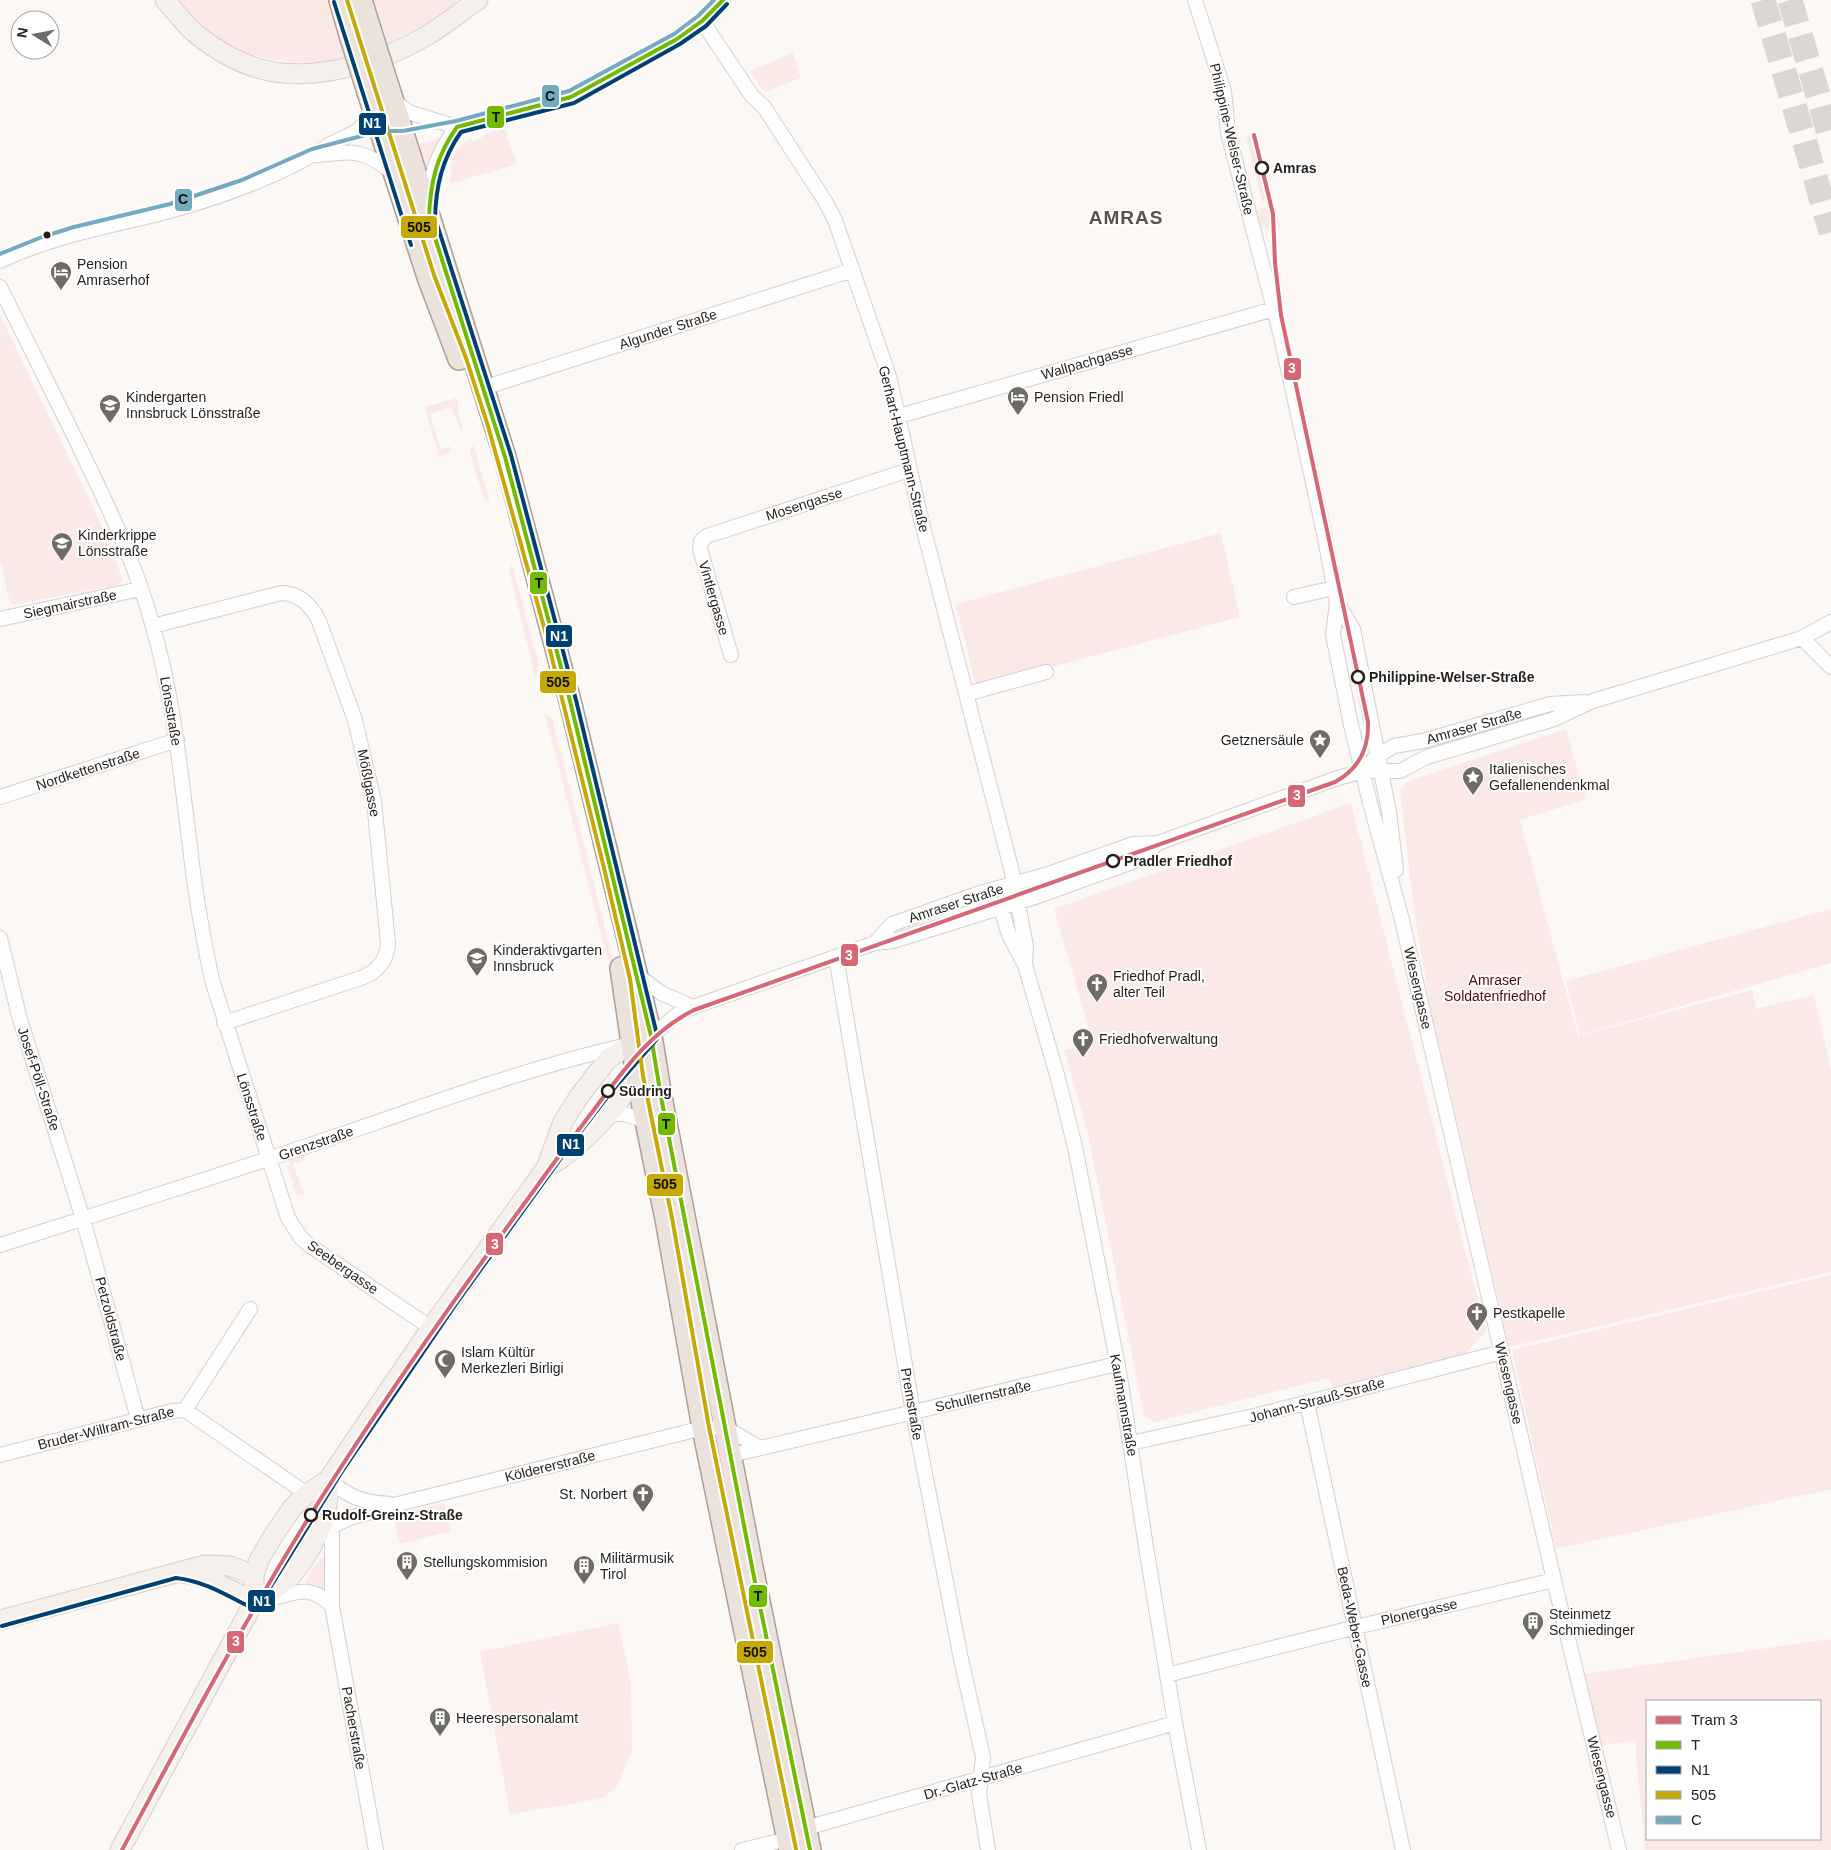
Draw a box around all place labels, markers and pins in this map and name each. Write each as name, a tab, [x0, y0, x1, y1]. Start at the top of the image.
place label: Amras	[1273, 160, 1317, 176]
marker: Amras	[1255, 161, 1269, 175]
unlabelled marker	[42, 230, 52, 240]
place label: Pension Amraserhof	[77, 256, 149, 288]
hotel icon: Pension Amraserhof	[49, 260, 73, 291]
hotel icon: Pension Friedl	[1006, 385, 1030, 416]
place label: Kindergarten Innsbruck Lönsstraße	[126, 389, 261, 421]
place label: Pension Friedl	[1034, 389, 1124, 405]
school or university icon: Kindergarten Innsbruck Lönsstraße	[98, 393, 122, 424]
place label: Kinderkrippe Lönsstraße	[78, 527, 157, 559]
school or university icon: Kinderkrippe Lönsstraße	[50, 531, 74, 562]
place label: Philippine-Welser-Straße	[1369, 669, 1535, 685]
marker: Philippine-Welser-Straße	[1351, 670, 1365, 684]
place icon: Getznersäule	[1308, 728, 1332, 759]
place label: Getznersäule	[1221, 732, 1304, 748]
place label: Italienisches Gefallenendenkmal	[1489, 761, 1610, 793]
place icon: Italienisches Gefallenendenkmal	[1461, 765, 1485, 796]
place label: Pradler Friedhof	[1124, 853, 1232, 869]
marker: Pradler Friedhof	[1106, 854, 1120, 868]
place label: Kinderaktivgarten Innsbruck	[493, 942, 602, 974]
school or university icon: Kinderaktivgarten Innsbruck	[465, 946, 489, 977]
place label: Friedhof Pradl, alter Teil	[1113, 968, 1205, 1000]
church icon: Friedhof Pradl, alter Teil	[1085, 972, 1109, 1003]
church icon: Friedhofverwaltung	[1071, 1027, 1095, 1058]
place label: Friedhofverwaltung	[1099, 1031, 1218, 1047]
place label: Südring	[619, 1083, 672, 1099]
marker: Südring	[601, 1084, 615, 1098]
church icon: Pestkapelle	[1465, 1301, 1489, 1332]
place label: Pestkapelle	[1493, 1305, 1566, 1321]
place label: Islam Kültür Merkezleri Birligi	[461, 1344, 564, 1376]
mosque icon: Islam Kültür Merkezleri Birligi	[433, 1348, 457, 1379]
church icon: St. Norbert	[631, 1482, 655, 1513]
place label: St. Norbert	[559, 1486, 627, 1502]
place label: Rudolf-Greinz-Straße	[322, 1507, 463, 1523]
marker: Rudolf-Greinz-Straße	[304, 1508, 318, 1522]
building icon: Stellungskommision	[395, 1550, 419, 1581]
place label: Militärmusik Tirol	[600, 1550, 675, 1582]
place label: Stellungskommision	[423, 1554, 548, 1570]
building icon: Militärmusik Tirol	[572, 1554, 596, 1585]
place label: Steinmetz Schmiedinger	[1549, 1606, 1635, 1638]
building icon: Steinmetz Schmiedinger	[1521, 1610, 1545, 1641]
building icon: Heerespersonalamt	[428, 1706, 452, 1737]
place label: Heerespersonalamt	[456, 1710, 578, 1726]

